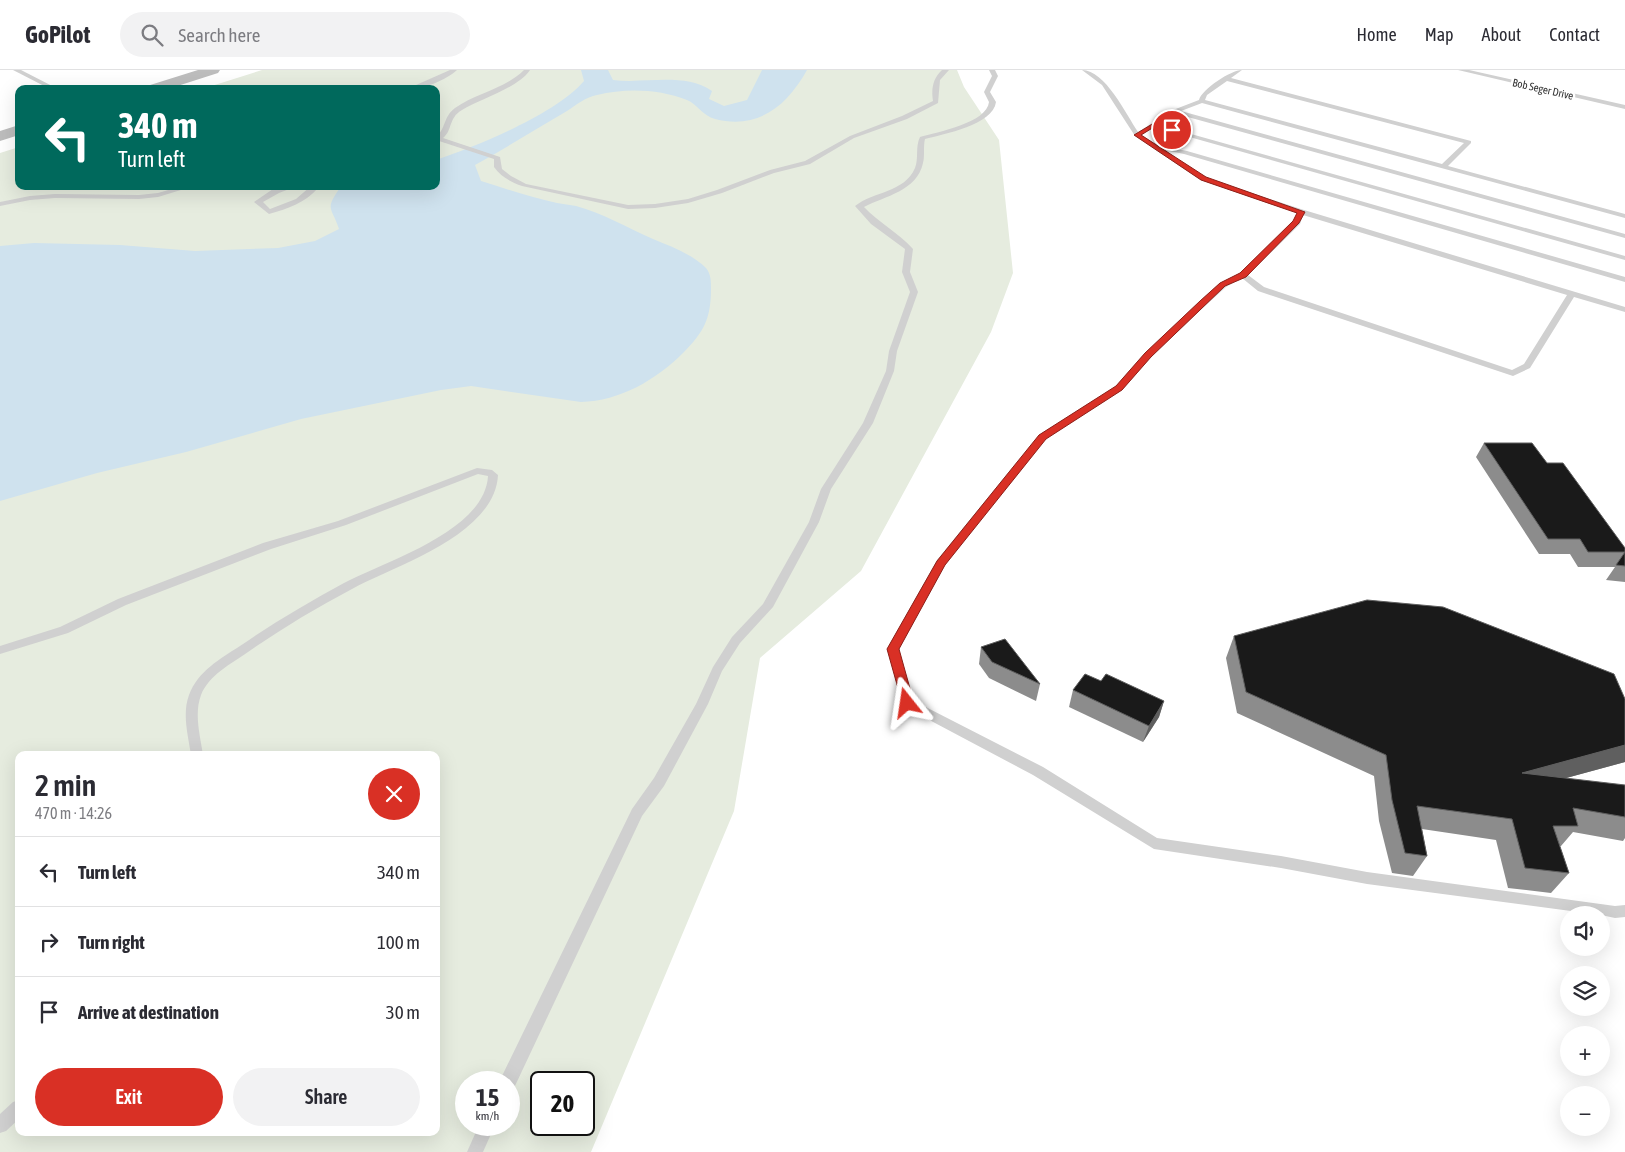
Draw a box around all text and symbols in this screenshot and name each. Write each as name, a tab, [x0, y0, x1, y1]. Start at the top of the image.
search box	[120, 12, 470, 57]
text: GoPilot	[25, 21, 90, 48]
icon: search	[138, 21, 166, 49]
text: Search here	[178, 24, 260, 46]
text: Home	[1357, 24, 1397, 45]
text: Map	[1425, 24, 1454, 45]
text: About	[1482, 24, 1521, 45]
text: Contact	[1549, 24, 1600, 45]
street label: Bob Seger Drive	[1511, 76, 1575, 102]
icon: left	[35, 105, 100, 170]
text: 340 m	[118, 105, 197, 145]
pin	[1151, 109, 1193, 151]
icon: arrive	[1158, 116, 1186, 144]
text: Turn left	[118, 146, 185, 172]
position arrow	[880, 676, 932, 728]
text: 2 min	[35, 768, 96, 802]
button: close	[368, 768, 420, 820]
text: 470 m · 14:26	[35, 804, 112, 822]
icon: left	[35, 858, 63, 886]
text: Turn left	[78, 861, 136, 883]
text: 340 m	[377, 861, 420, 883]
map controls	[1560, 906, 1610, 1136]
button: sound	[1560, 906, 1610, 956]
icon: right	[35, 928, 63, 956]
text: Turn right	[78, 931, 145, 953]
text: 100 m	[377, 931, 420, 953]
button: layers	[1560, 966, 1610, 1016]
icon: arrive	[35, 998, 63, 1026]
text: Arrive at destination	[78, 1001, 219, 1023]
text: 30 m	[386, 1001, 420, 1023]
button: +	[1560, 1026, 1610, 1076]
button: Exit	[35, 1068, 223, 1126]
button: Share	[233, 1068, 420, 1126]
speed limit sign: 20	[530, 1071, 595, 1136]
text: 15	[476, 1083, 499, 1111]
button: −	[1560, 1086, 1610, 1136]
text: km/h	[476, 1109, 499, 1123]

